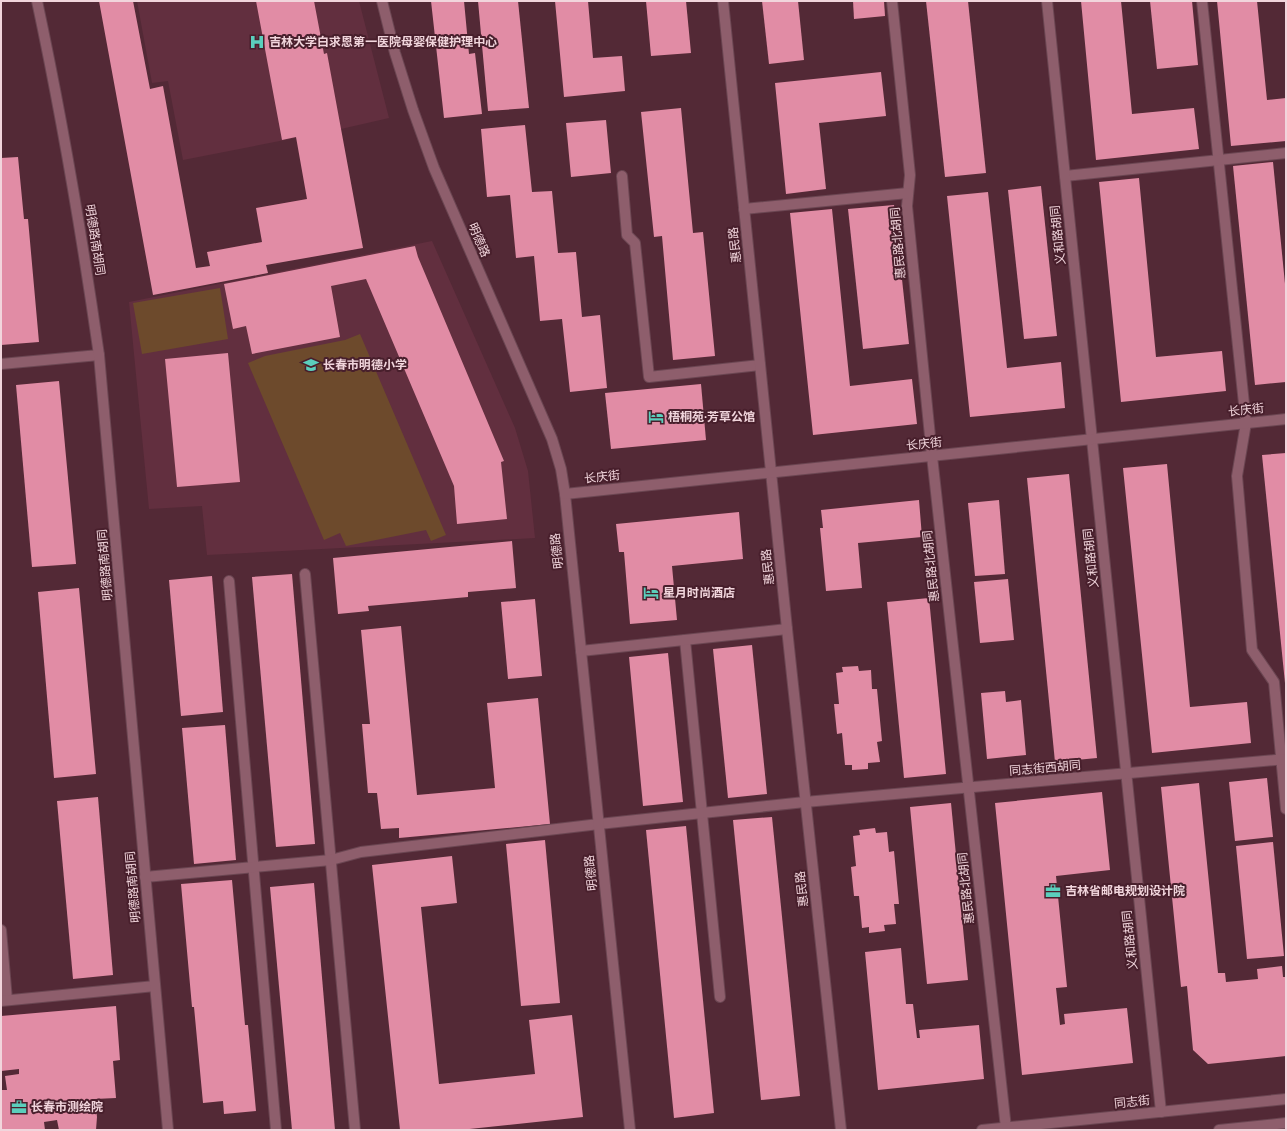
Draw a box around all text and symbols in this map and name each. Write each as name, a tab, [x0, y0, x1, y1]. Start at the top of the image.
hospital icon: 吉林大学白求恩第一医院母婴保健护理中心	[248, 33, 266, 51]
place label: 吉林大学白求恩第一医院母婴保健护理中心	[269, 35, 497, 49]
street label: 明德路南胡同	[82, 203, 108, 277]
street label: 义和路胡同	[1048, 204, 1068, 266]
street label: 惠民路北胡同	[888, 207, 908, 279]
street label: 明德路	[466, 221, 492, 259]
street label: 惠民路	[726, 226, 744, 264]
school or university icon: 长春市明德小学	[302, 356, 320, 374]
place label: 长春市明德小学	[323, 358, 407, 372]
street label: 长庆街	[1227, 401, 1265, 419]
hotel icon: 梧桐苑·芳草公馆	[647, 408, 665, 426]
place label: 梧桐苑·芳草公馆	[668, 410, 755, 424]
street label: 长庆街	[905, 435, 943, 453]
street label: 长庆街	[583, 468, 621, 486]
street label: 义和路胡同	[1081, 527, 1101, 589]
street label: 明德路南胡同	[95, 529, 115, 601]
street label: 惠民路北胡同	[920, 529, 942, 603]
street label: 明德路	[548, 532, 566, 570]
street label: 惠民路	[759, 548, 777, 586]
hotel icon: 星月时尚酒店	[642, 584, 660, 602]
place label: 星月时尚酒店	[663, 586, 735, 600]
street label: 同志街西胡同	[1009, 758, 1081, 778]
street label: 明德路南胡同	[123, 851, 143, 923]
street label: 惠民路北胡同	[955, 851, 977, 925]
street label: 明德路	[582, 854, 600, 892]
street label: 惠民路	[793, 870, 811, 908]
office icon: 吉林省邮电规划设计院	[1044, 882, 1062, 900]
place label: 吉林省邮电规划设计院	[1065, 884, 1185, 898]
street label: 义和路胡同	[1120, 909, 1140, 971]
street label: 同志街	[1113, 1093, 1151, 1111]
office icon: 长春市测绘院	[10, 1098, 28, 1116]
place label: 长春市测绘院	[31, 1100, 103, 1114]

